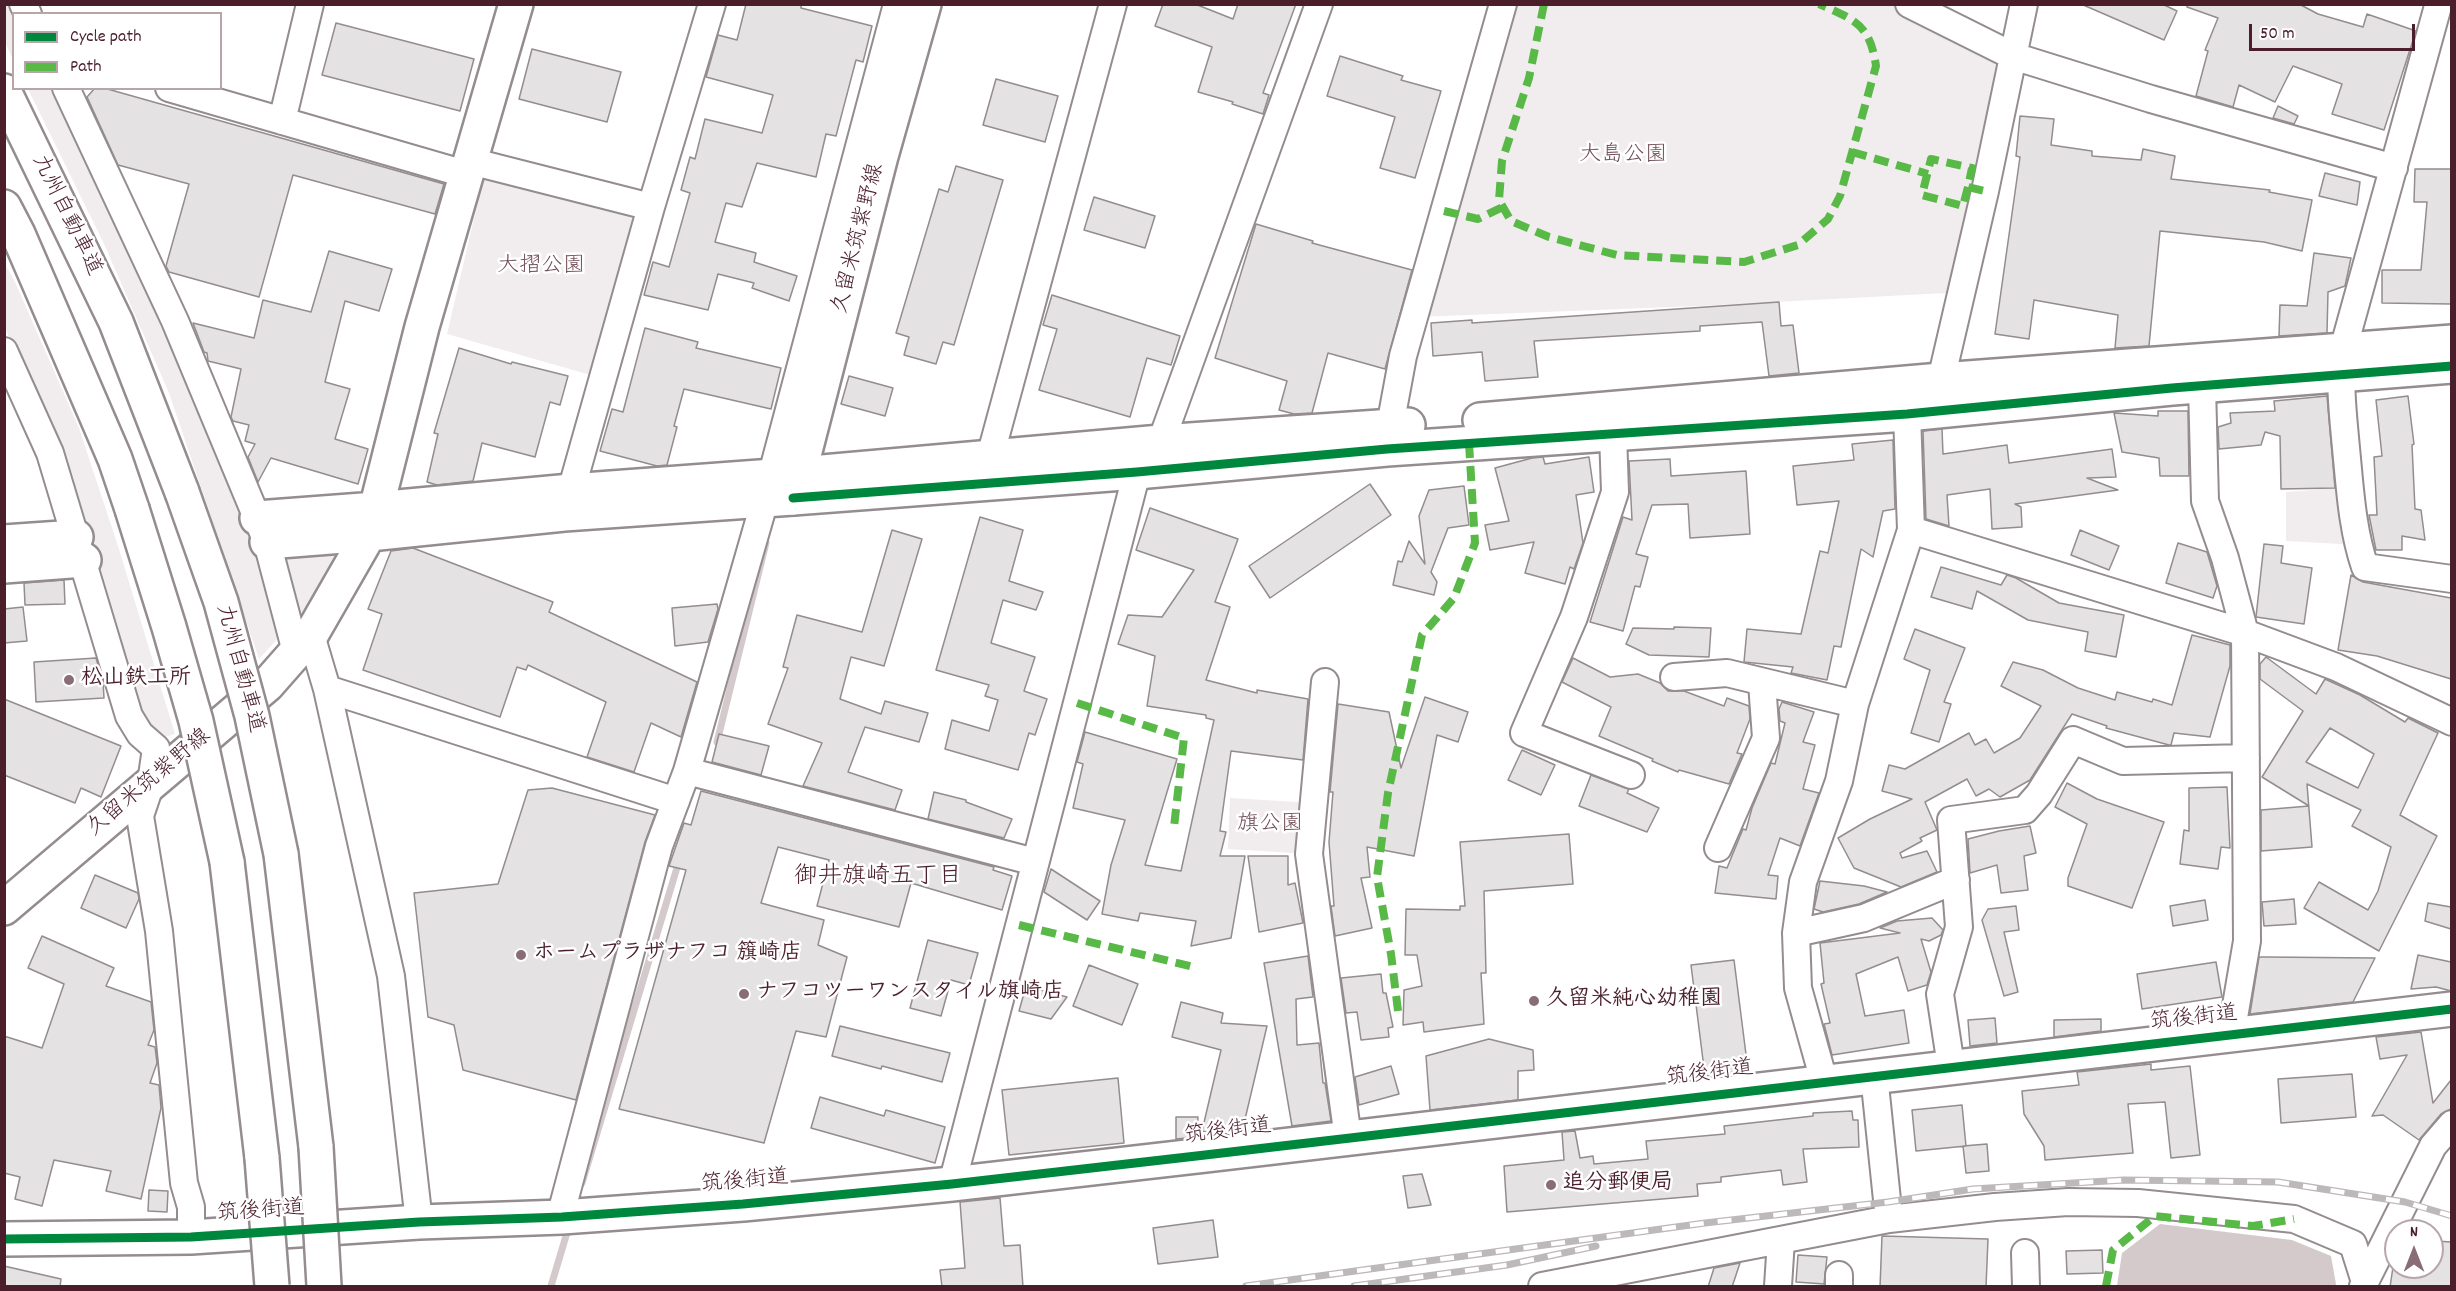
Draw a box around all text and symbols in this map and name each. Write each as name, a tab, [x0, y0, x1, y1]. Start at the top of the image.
legend	[12, 12, 222, 90]
scale bar	[2252, 12, 2418, 50]
text: 50 m	[2260, 22, 2295, 47]
text: Cycle path	[70, 25, 141, 50]
text: Path	[70, 55, 102, 80]
park label: 大島公園	[1579, 144, 1667, 170]
street label: 九州自動車道	[24, 151, 106, 281]
street label: 久留米筑紫野線	[829, 161, 891, 317]
park label: 大摺公園	[497, 255, 585, 281]
street label: 九州自動車道	[208, 602, 268, 736]
place label: 松山鉄工所	[81, 667, 191, 693]
marker: 松山鉄工所	[62, 673, 76, 687]
street label: 久留米筑紫野線	[83, 724, 217, 844]
park label: 旗公園	[1237, 813, 1303, 839]
district label: 御井旗崎五丁目	[794, 865, 962, 893]
place label: ホームプラザナフコ 籏崎店	[533, 942, 802, 968]
marker: ホームプラザナフコ 籏崎店	[514, 948, 528, 962]
place label: ナフコツーワンスタイル旗崎店	[756, 981, 1064, 1007]
marker: ナフコツーワンスタイル旗崎店	[737, 987, 751, 1001]
place label: 久留米純心幼稚園	[1546, 988, 1722, 1014]
marker: 久留米純心幼稚園	[1527, 994, 1541, 1008]
street label: 筑後街道	[2149, 1002, 2239, 1038]
street label: 筑後街道	[1665, 1057, 1755, 1093]
street label: 筑後街道	[1183, 1115, 1273, 1151]
street label: 筑後街道	[700, 1166, 790, 1200]
place label: 追分郵便局	[1563, 1172, 1673, 1198]
marker: 追分郵便局	[1544, 1178, 1558, 1192]
street label: 筑後街道	[216, 1197, 306, 1229]
north arrow	[2384, 1219, 2444, 1279]
text: N	[2410, 1221, 2418, 1244]

